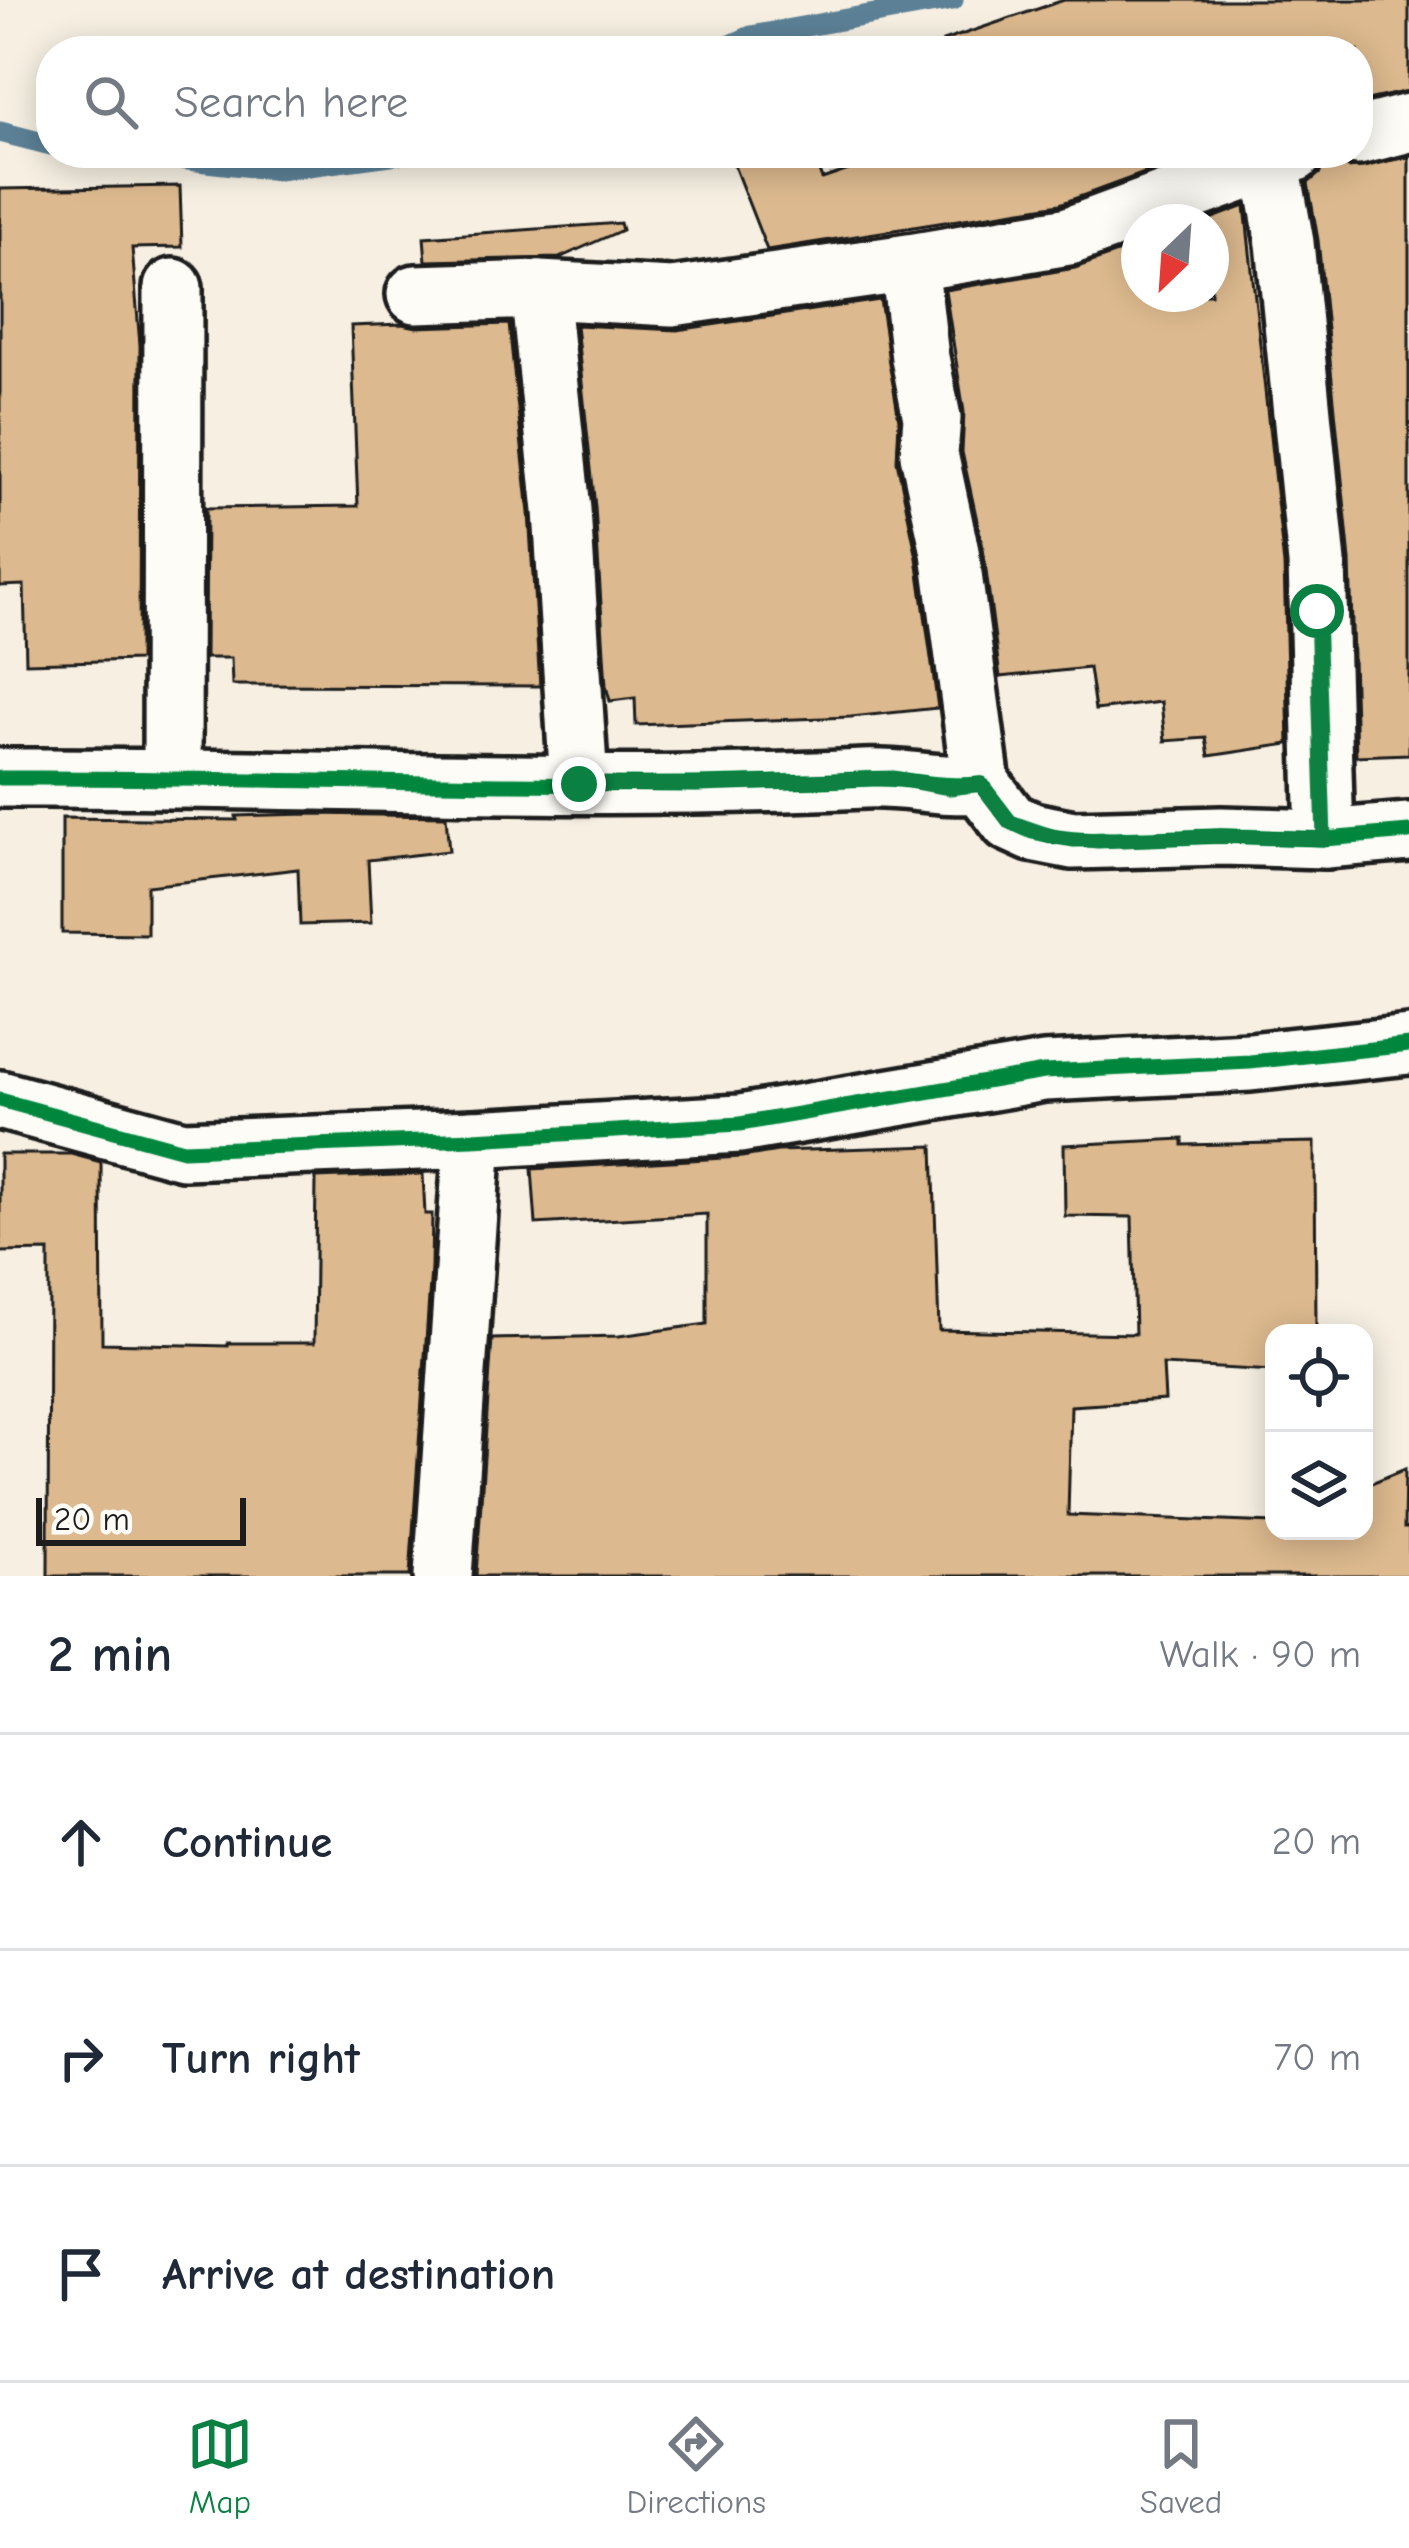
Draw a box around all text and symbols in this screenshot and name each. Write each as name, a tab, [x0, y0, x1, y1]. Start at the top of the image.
search box	[36, 36, 1373, 168]
icon: search	[78, 69, 144, 135]
text: Search here	[174, 76, 408, 128]
north arrow	[1121, 204, 1229, 312]
route start	[1290, 584, 1344, 638]
route end	[552, 757, 606, 811]
map controls	[1265, 1324, 1373, 1540]
button: locate	[1265, 1324, 1373, 1432]
button: layers	[1265, 1432, 1373, 1540]
scale bar	[36, 1492, 246, 1545]
text: 20 m	[54, 1500, 130, 1538]
text: 2 min	[48, 1625, 172, 1684]
text: Walk · 90 m	[1160, 1632, 1361, 1677]
icon: ahead	[48, 1809, 114, 1875]
text: Continue	[162, 1816, 332, 1868]
text: 20 m	[1272, 1819, 1361, 1864]
icon: right	[48, 2025, 114, 2091]
text: Turn right	[162, 2032, 360, 2084]
text: 70 m	[1274, 2035, 1361, 2080]
icon: arrive	[48, 2241, 114, 2307]
text: Arrive at destination	[162, 2248, 555, 2300]
tab: Map	[187, 2411, 253, 2521]
tab: Directions	[627, 2411, 766, 2521]
tab: Saved	[1140, 2411, 1222, 2521]

